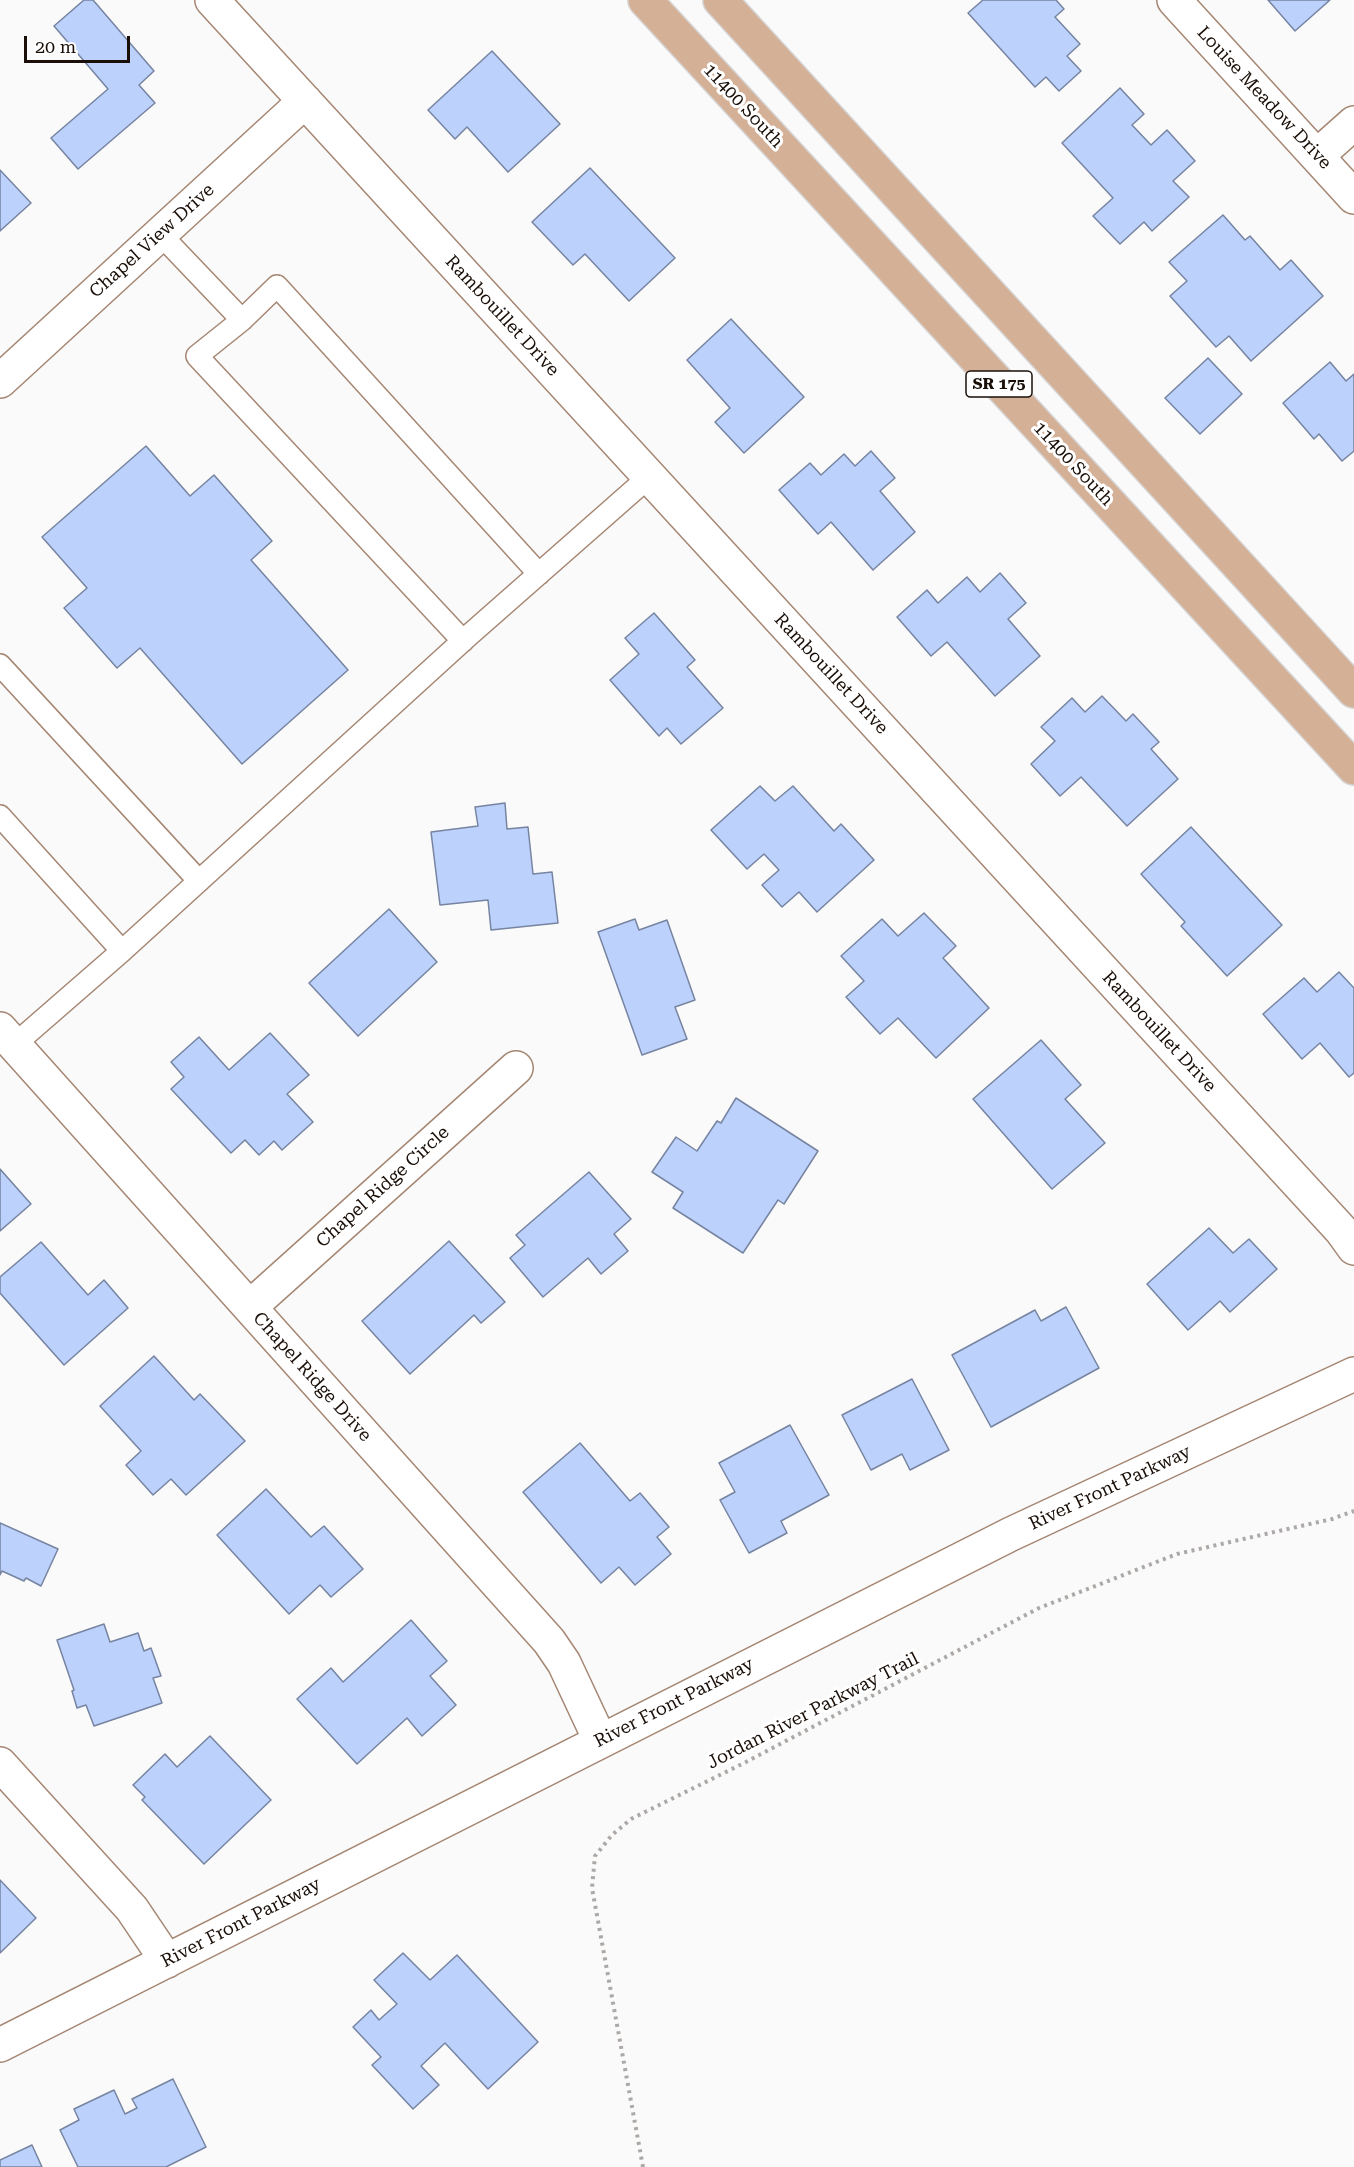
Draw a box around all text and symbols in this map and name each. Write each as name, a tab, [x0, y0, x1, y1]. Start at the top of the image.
street label: Louise Meadow Drive	[1192, 22, 1336, 174]
scale bar	[27, 24, 134, 62]
text: 20 m	[35, 36, 76, 57]
street label: 11400 South	[699, 59, 787, 153]
street label: Chapel View Drive	[85, 179, 219, 303]
street label: Rambouillet Drive	[441, 251, 563, 381]
road number: SR 175	[966, 371, 1032, 397]
street label: 11400 South	[1029, 417, 1117, 511]
street label: Rambouillet Drive	[770, 609, 892, 739]
street label: Rambouillet Drive	[1098, 967, 1220, 1097]
street label: Chapel Ridge Circle	[312, 1122, 454, 1252]
street label: Chapel Ridge Drive	[248, 1308, 376, 1446]
street label: River Front Parkway	[1026, 1441, 1194, 1535]
street label: Jordan River Parkway Trail	[704, 1648, 922, 1774]
street label: River Front Parkway	[591, 1653, 757, 1753]
street label: River Front Parkway	[158, 1873, 324, 1973]

